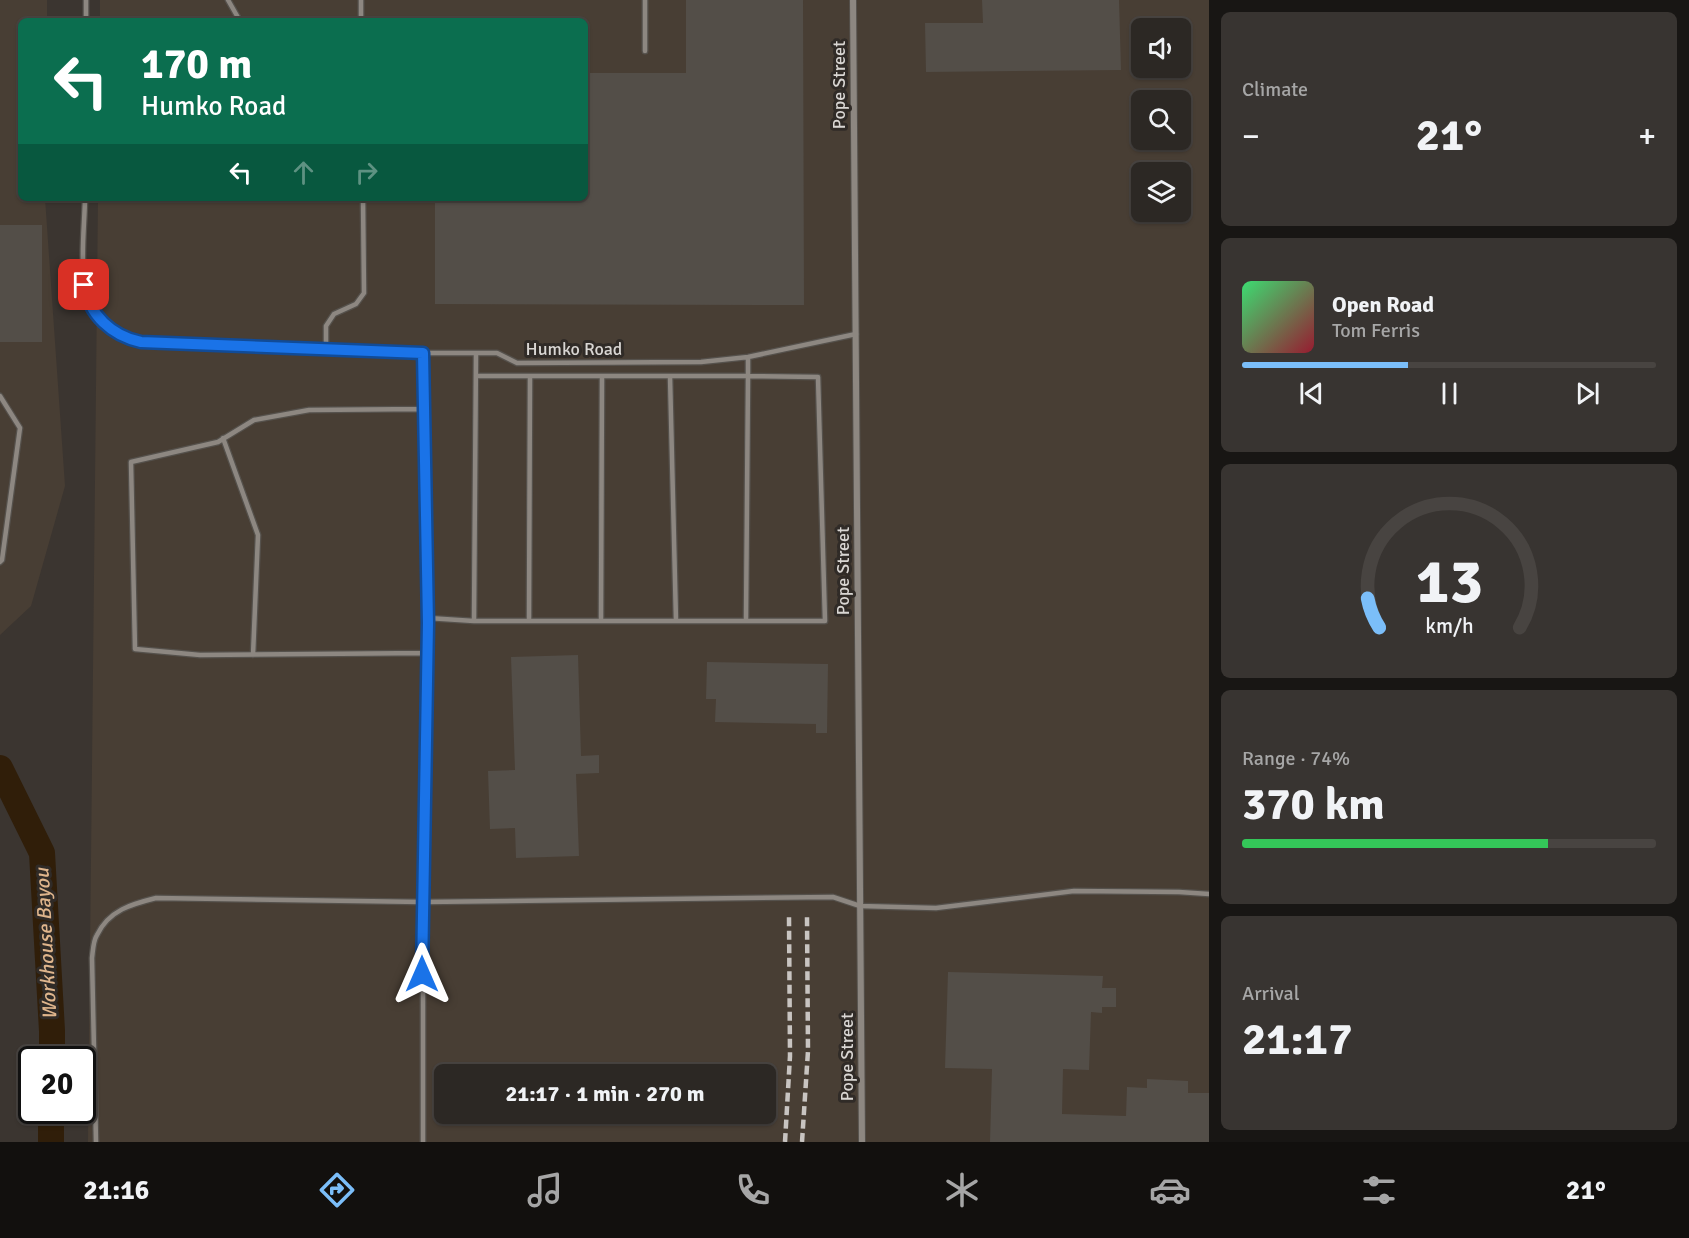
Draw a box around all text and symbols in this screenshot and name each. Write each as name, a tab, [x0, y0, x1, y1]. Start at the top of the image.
map controls	[1131, 18, 1191, 222]
button: sound	[1131, 18, 1191, 78]
text: 170 m	[141, 39, 252, 90]
street label: Pope Street	[828, 41, 850, 129]
icon: left	[42, 42, 120, 120]
text: Climate	[1242, 77, 1308, 102]
text: Humko Road	[141, 90, 286, 123]
button: search	[1131, 90, 1191, 150]
text: 21°	[1416, 108, 1482, 163]
text: −	[1242, 116, 1260, 157]
text: +	[1638, 116, 1656, 157]
icon: left	[224, 156, 257, 189]
icon: ahead	[287, 156, 320, 189]
icon: right	[350, 156, 383, 189]
button: layers	[1131, 162, 1191, 222]
pin	[58, 259, 109, 310]
icon: arrive	[67, 268, 100, 301]
text: Open Road	[1332, 291, 1434, 318]
text: Tom Ferris	[1332, 318, 1420, 343]
street label: Humko Road	[526, 338, 622, 360]
icon: previous	[1295, 377, 1328, 410]
icon: pause	[1433, 377, 1466, 410]
icon: next	[1571, 377, 1604, 410]
street label: Pope Street	[832, 527, 854, 615]
text: 13	[1415, 543, 1483, 620]
text: km/h	[1425, 613, 1473, 639]
text: Range · 74%	[1242, 746, 1350, 771]
text: 370 km	[1242, 777, 1385, 832]
water label: Workhouse Bayou	[29, 866, 62, 1020]
position arrow	[390, 942, 454, 1006]
text: Arrival	[1242, 981, 1300, 1006]
text: 21:17	[1242, 1012, 1352, 1067]
street label: Pope Street	[836, 1013, 858, 1101]
speed limit sign: 20	[18, 1046, 96, 1124]
text: 21:17 · 1 min · 270 m	[505, 1080, 705, 1107]
icon: directions	[316, 1169, 358, 1211]
icon: music	[524, 1169, 566, 1211]
icon: phone	[732, 1169, 774, 1211]
icon: climate	[941, 1169, 983, 1211]
icon: car	[1149, 1169, 1191, 1211]
icon: filters	[1358, 1169, 1400, 1211]
text: 21:16	[83, 1174, 149, 1207]
text: 21°	[1566, 1174, 1606, 1207]

